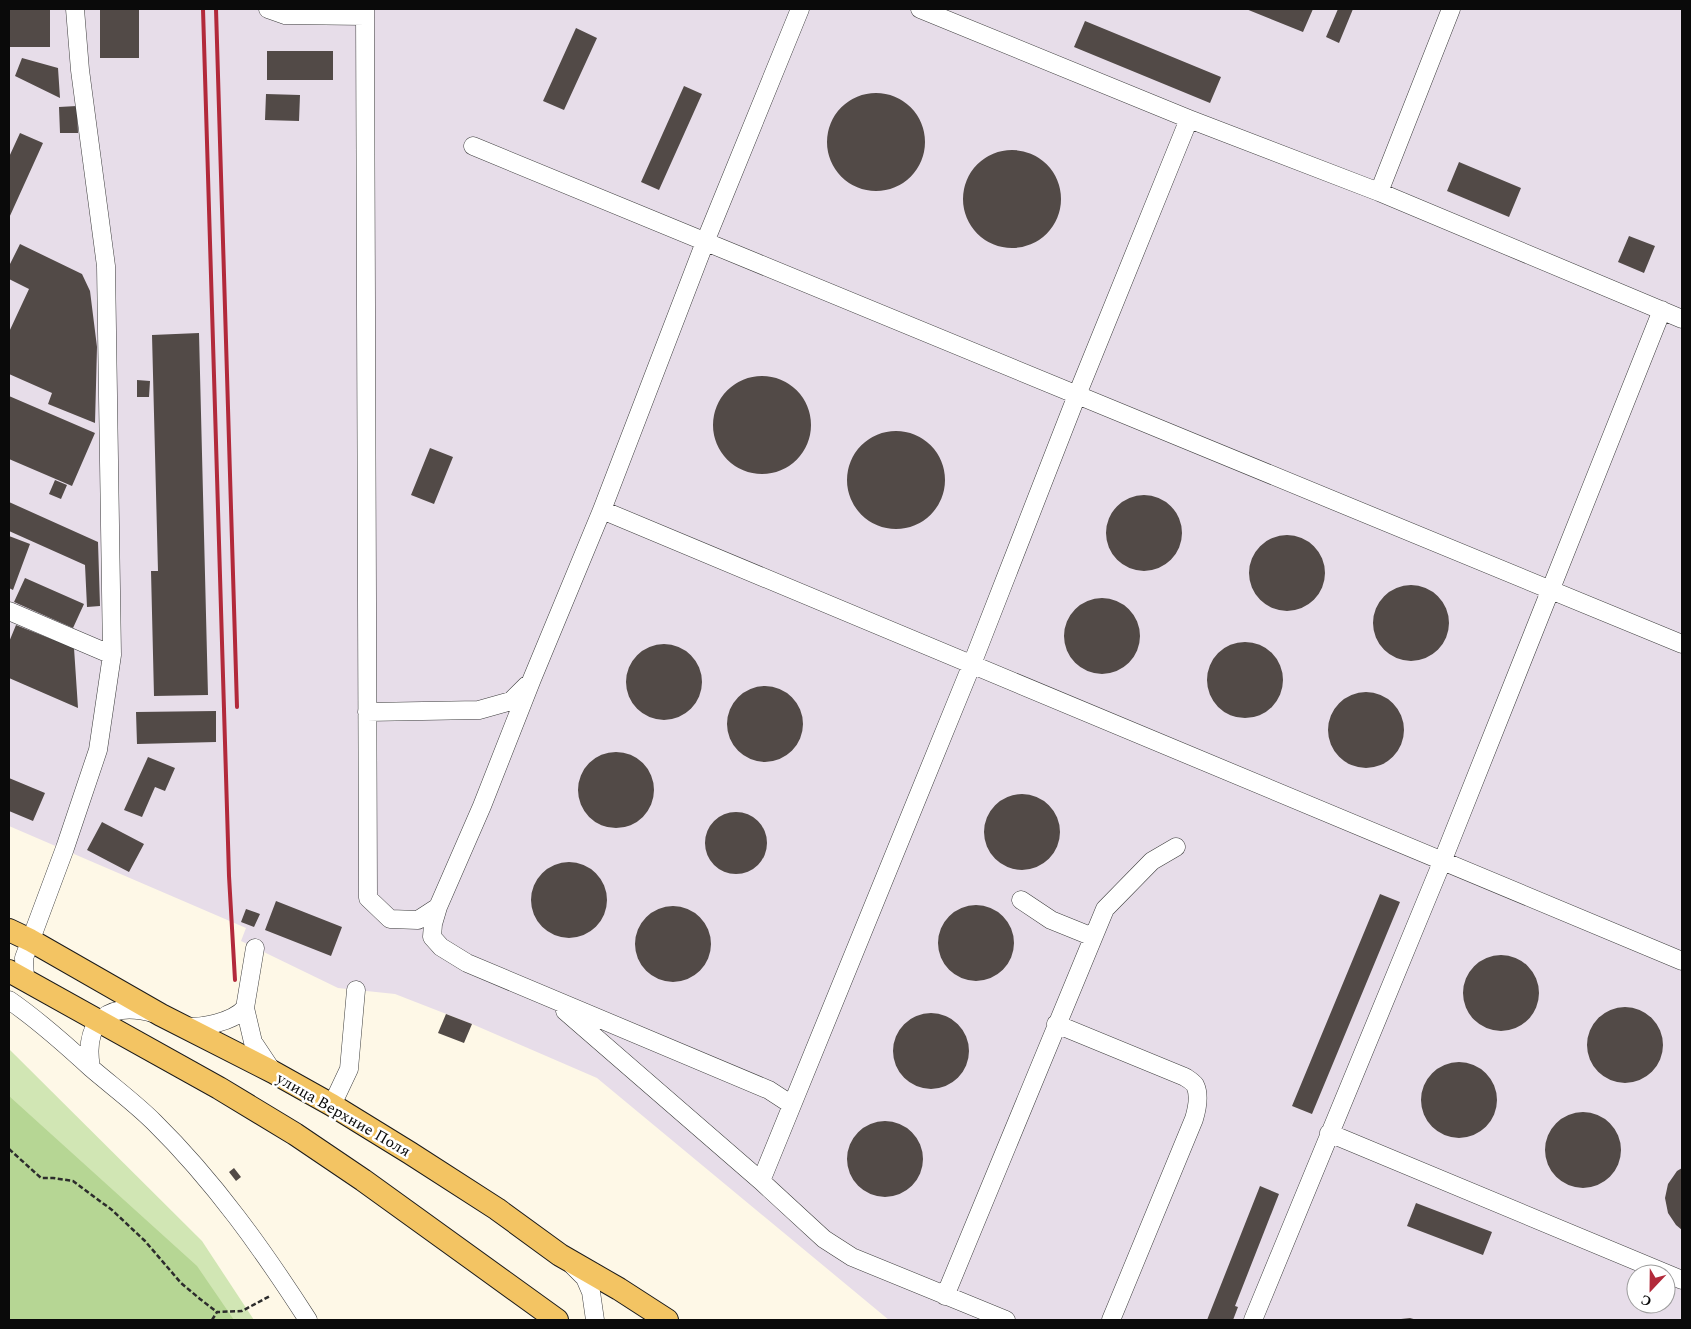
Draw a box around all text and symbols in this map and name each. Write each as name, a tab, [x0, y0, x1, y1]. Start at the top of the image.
street label: улица Верхние Поля	[271, 1066, 415, 1163]
north arrow	[1626, 1264, 1676, 1314]
text: С	[1638, 1289, 1655, 1312]

